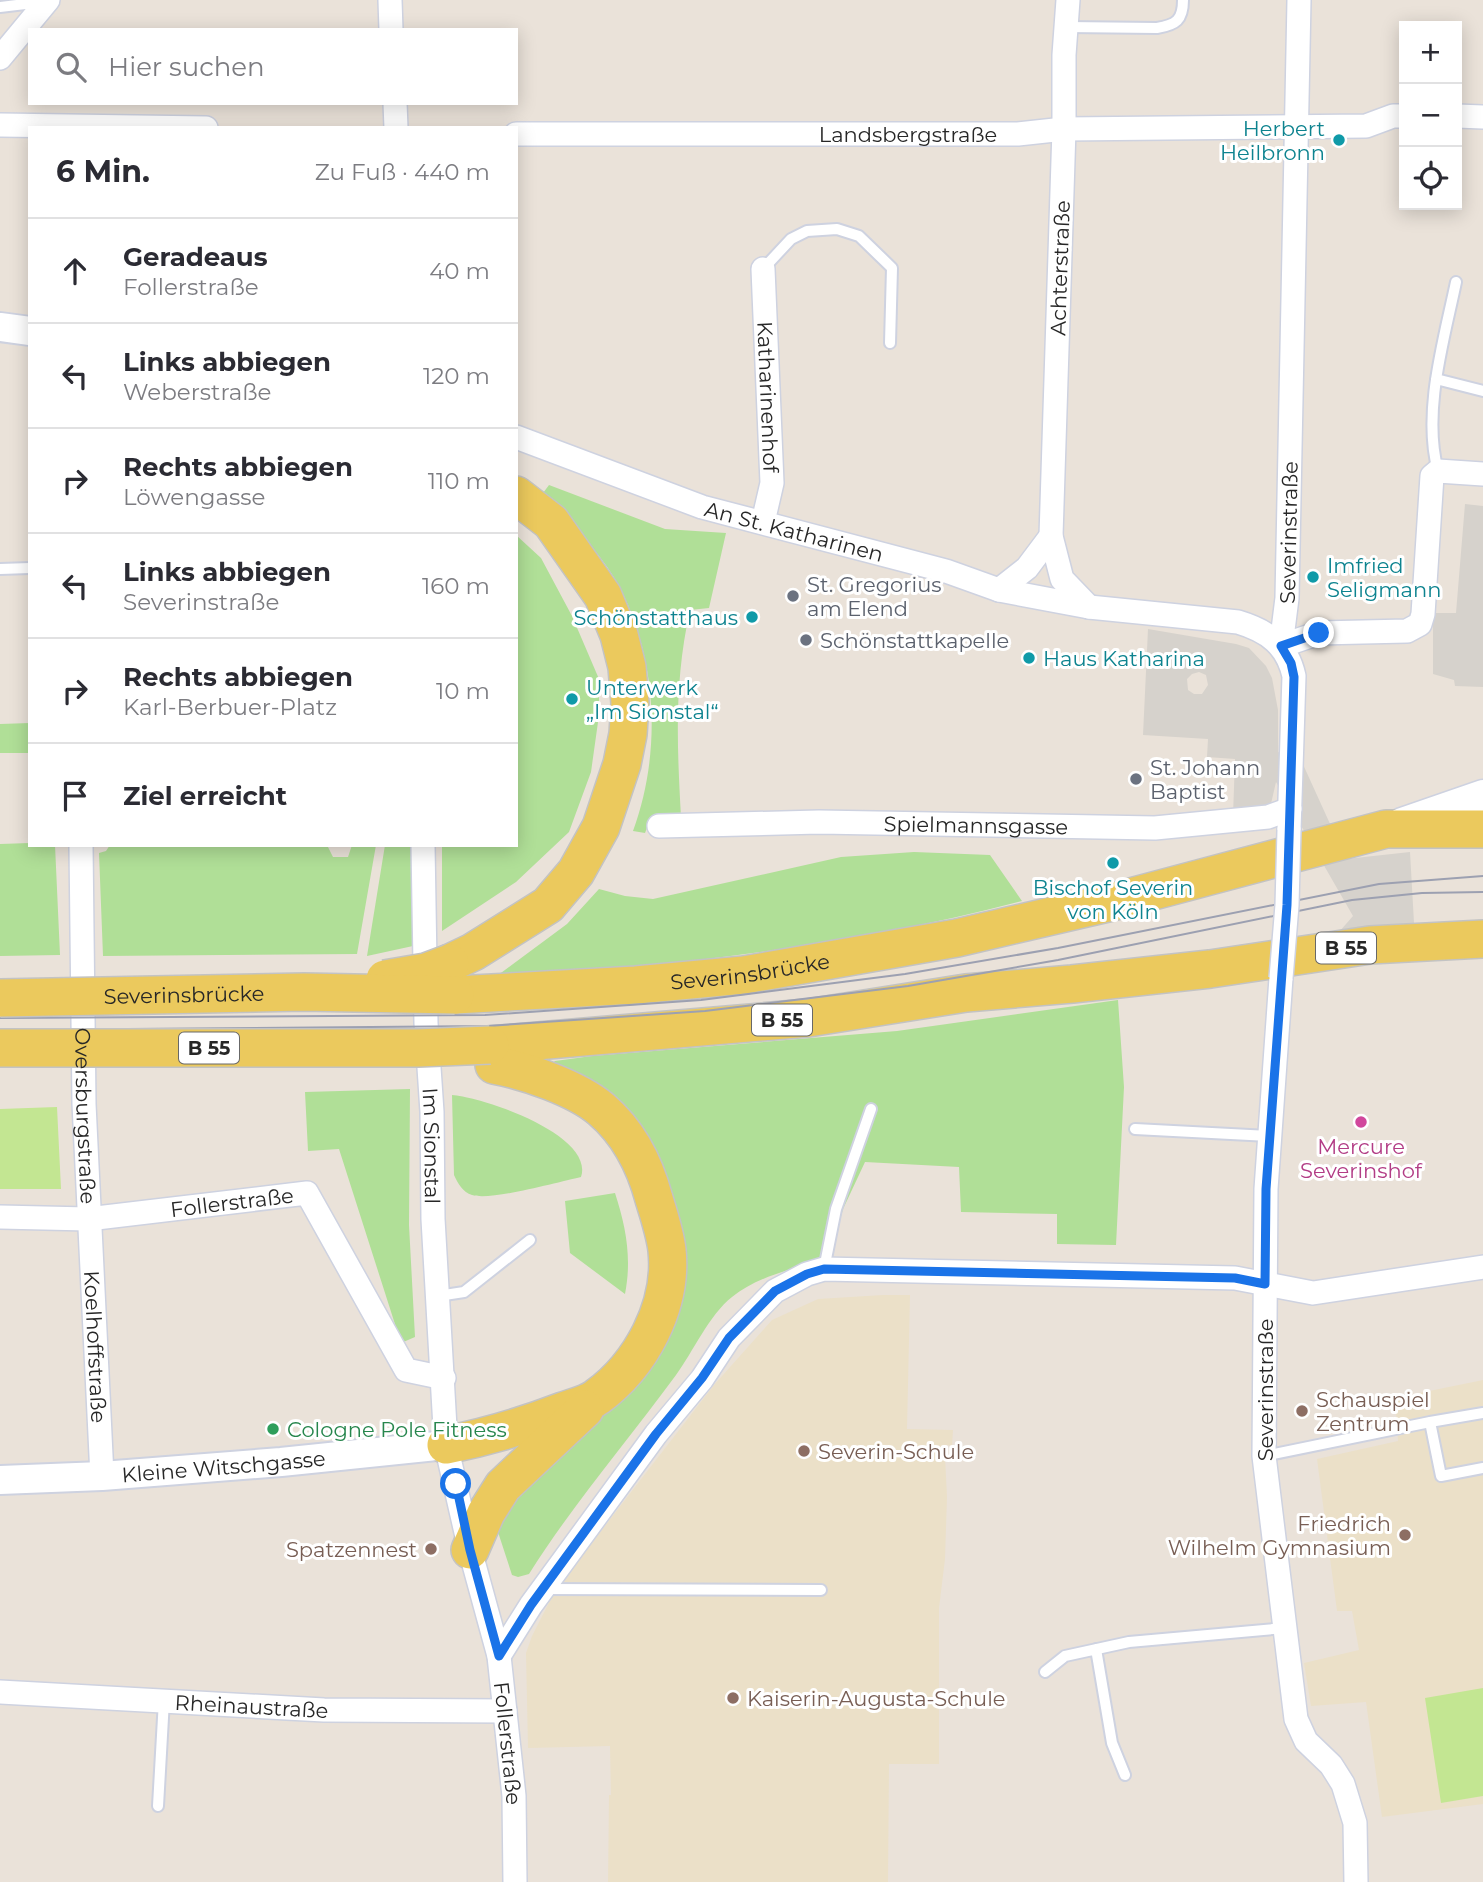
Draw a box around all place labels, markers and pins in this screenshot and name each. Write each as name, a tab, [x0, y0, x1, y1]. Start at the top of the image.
place label: Herbert Heilbronn	[1220, 116, 1325, 165]
marker: Herbert Heilbronn	[1331, 132, 1347, 148]
place label: Imfried Seligmann	[1327, 553, 1441, 602]
marker: Imfried Seligmann	[1305, 569, 1321, 585]
place label: St. Gregorius am Elend	[807, 572, 942, 621]
marker: St. Gregorius am Elend	[785, 588, 801, 604]
place label: Schönstatthaus	[573, 605, 738, 630]
marker: Schönstatthaus	[744, 609, 760, 625]
place label: Schönstattkapelle	[820, 628, 1009, 653]
marker: Schönstattkapelle	[798, 632, 814, 648]
place label: Haus Katharina	[1043, 646, 1205, 671]
marker: Haus Katharina	[1021, 650, 1037, 666]
place label: Unterwerk „Im Sionstal“	[586, 675, 719, 724]
marker: Unterwerk „Im Sionstal“	[564, 691, 580, 707]
place label: St. Johann Baptist	[1150, 755, 1260, 804]
marker: St. Johann Baptist	[1128, 771, 1144, 787]
marker: Bischof Severin von Köln	[1105, 855, 1121, 871]
place label: Bischof Severin von Köln	[1033, 875, 1193, 924]
marker: Mercure Severinshof	[1353, 1114, 1369, 1130]
place label: Mercure Severinshof	[1300, 1134, 1423, 1183]
place label: Schauspiel Zentrum	[1316, 1387, 1430, 1436]
marker: Schauspiel Zentrum	[1294, 1403, 1310, 1419]
place label: Cologne Pole Fitness	[287, 1417, 507, 1442]
marker: Cologne Pole Fitness	[265, 1421, 281, 1437]
place label: Severin-Schule	[818, 1439, 974, 1464]
marker: Severin-Schule	[796, 1443, 812, 1459]
place label: Friedrich Wilhelm Gymnasium	[1168, 1511, 1391, 1560]
marker: Friedrich Wilhelm Gymnasium	[1397, 1527, 1413, 1543]
place label: Spatzennest	[286, 1537, 417, 1562]
marker: Spatzennest	[423, 1541, 439, 1557]
place label: Kaiserin-Augusta-Schule	[747, 1686, 1006, 1711]
marker: Kaiserin-Augusta-Schule	[725, 1690, 741, 1706]

